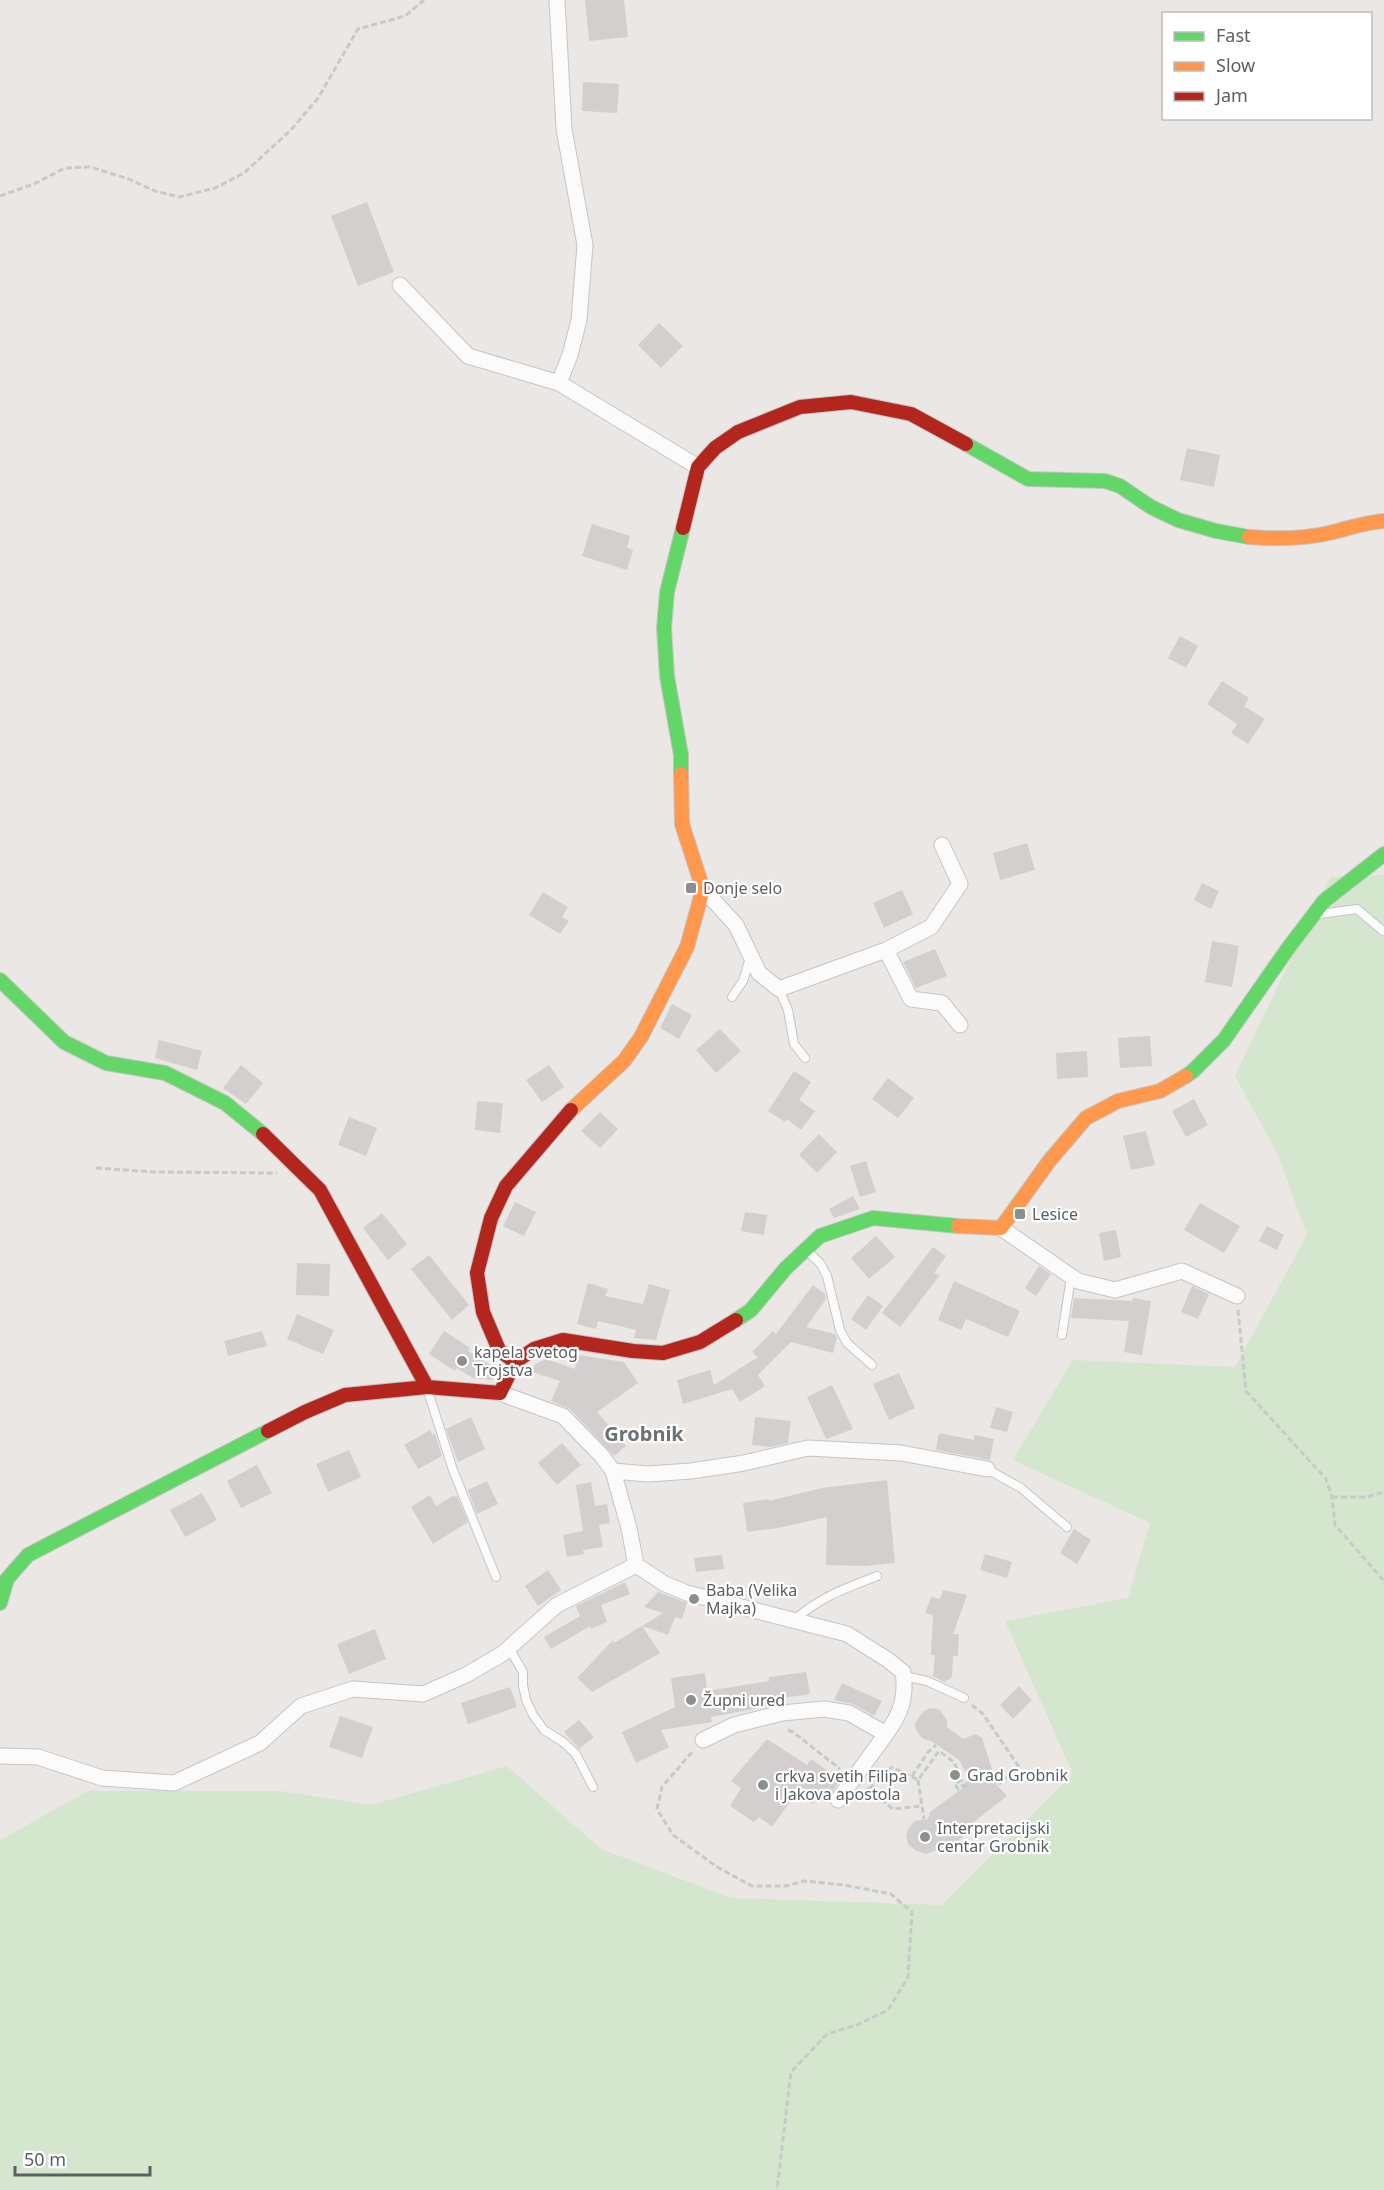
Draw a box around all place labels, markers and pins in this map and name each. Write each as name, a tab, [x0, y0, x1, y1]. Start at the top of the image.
place label: Donje selo	[703, 877, 782, 899]
marker: Donje selo	[684, 881, 698, 895]
place label: Lesice	[1032, 1203, 1078, 1225]
marker: Lesice	[1013, 1207, 1027, 1221]
place label: kapela svetog Trojstva	[474, 1341, 578, 1381]
marker: kapela svetog Trojstva	[455, 1354, 469, 1368]
place label: Baba (Velika Majka)	[706, 1579, 797, 1619]
marker: Baba (Velika Majka)	[687, 1592, 701, 1606]
place label: Župni ured	[703, 1689, 785, 1711]
marker: Župni ured	[684, 1693, 698, 1707]
place label: Grad Grobnik	[967, 1764, 1068, 1786]
place label: crkva svetih Filipa i Jakova apostola	[775, 1765, 907, 1805]
marker: Grad Grobnik	[948, 1768, 962, 1782]
marker: crkva svetih Filipa i Jakova apostola	[756, 1778, 770, 1792]
place label: Interpretacijski centar Grobnik	[937, 1817, 1050, 1857]
marker: Interpretacijski centar Grobnik	[918, 1830, 932, 1844]

